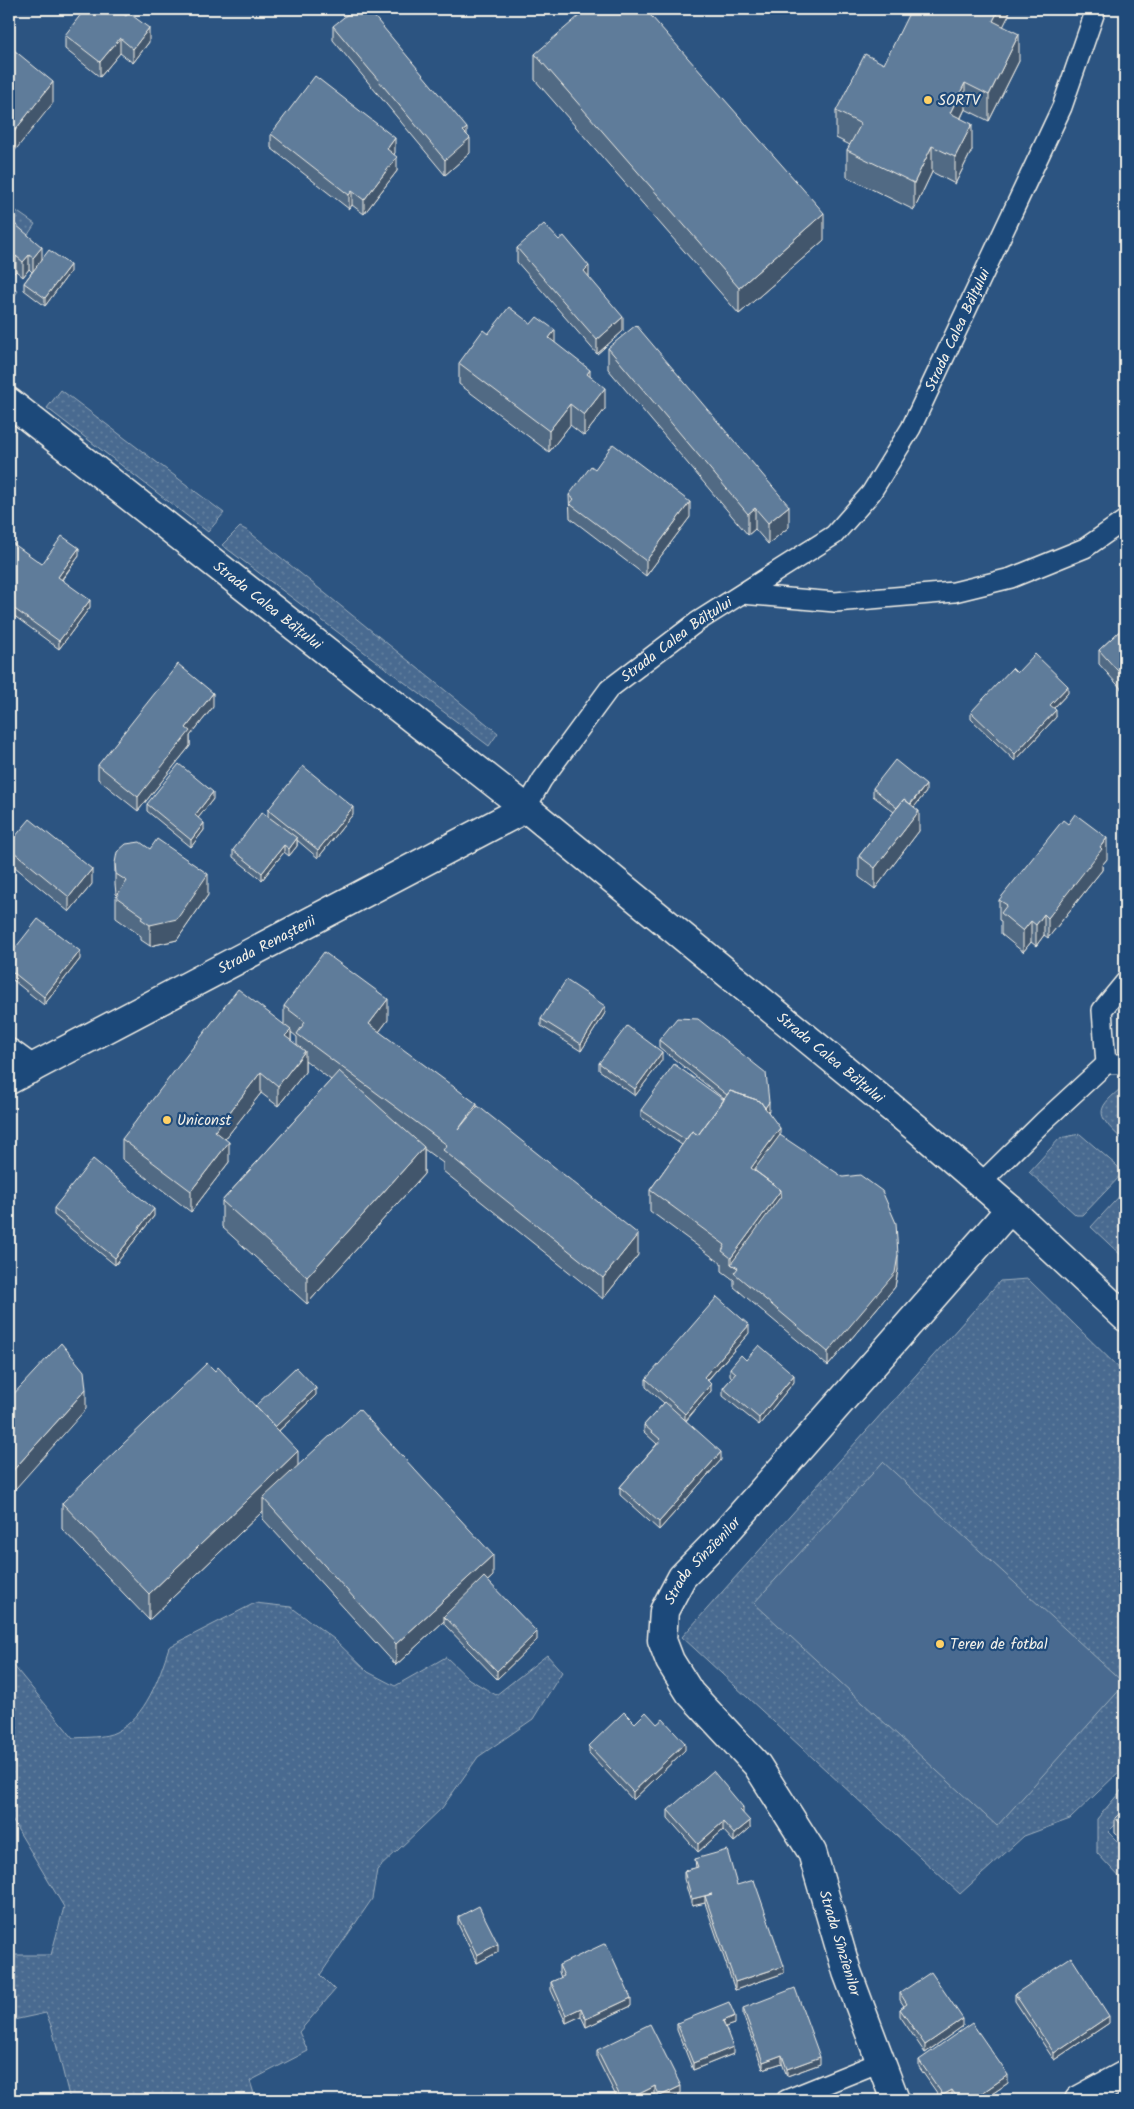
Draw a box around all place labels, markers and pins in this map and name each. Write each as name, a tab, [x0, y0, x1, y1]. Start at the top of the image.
place label: SORTV	[938, 89, 981, 113]
marker: SORTV	[922, 94, 934, 106]
place label: Uniconst	[177, 1109, 231, 1133]
marker: Uniconst	[161, 1114, 173, 1126]
place label: Teren de fotbal	[950, 1633, 1048, 1657]
marker: Teren de fotbal	[934, 1638, 946, 1650]

